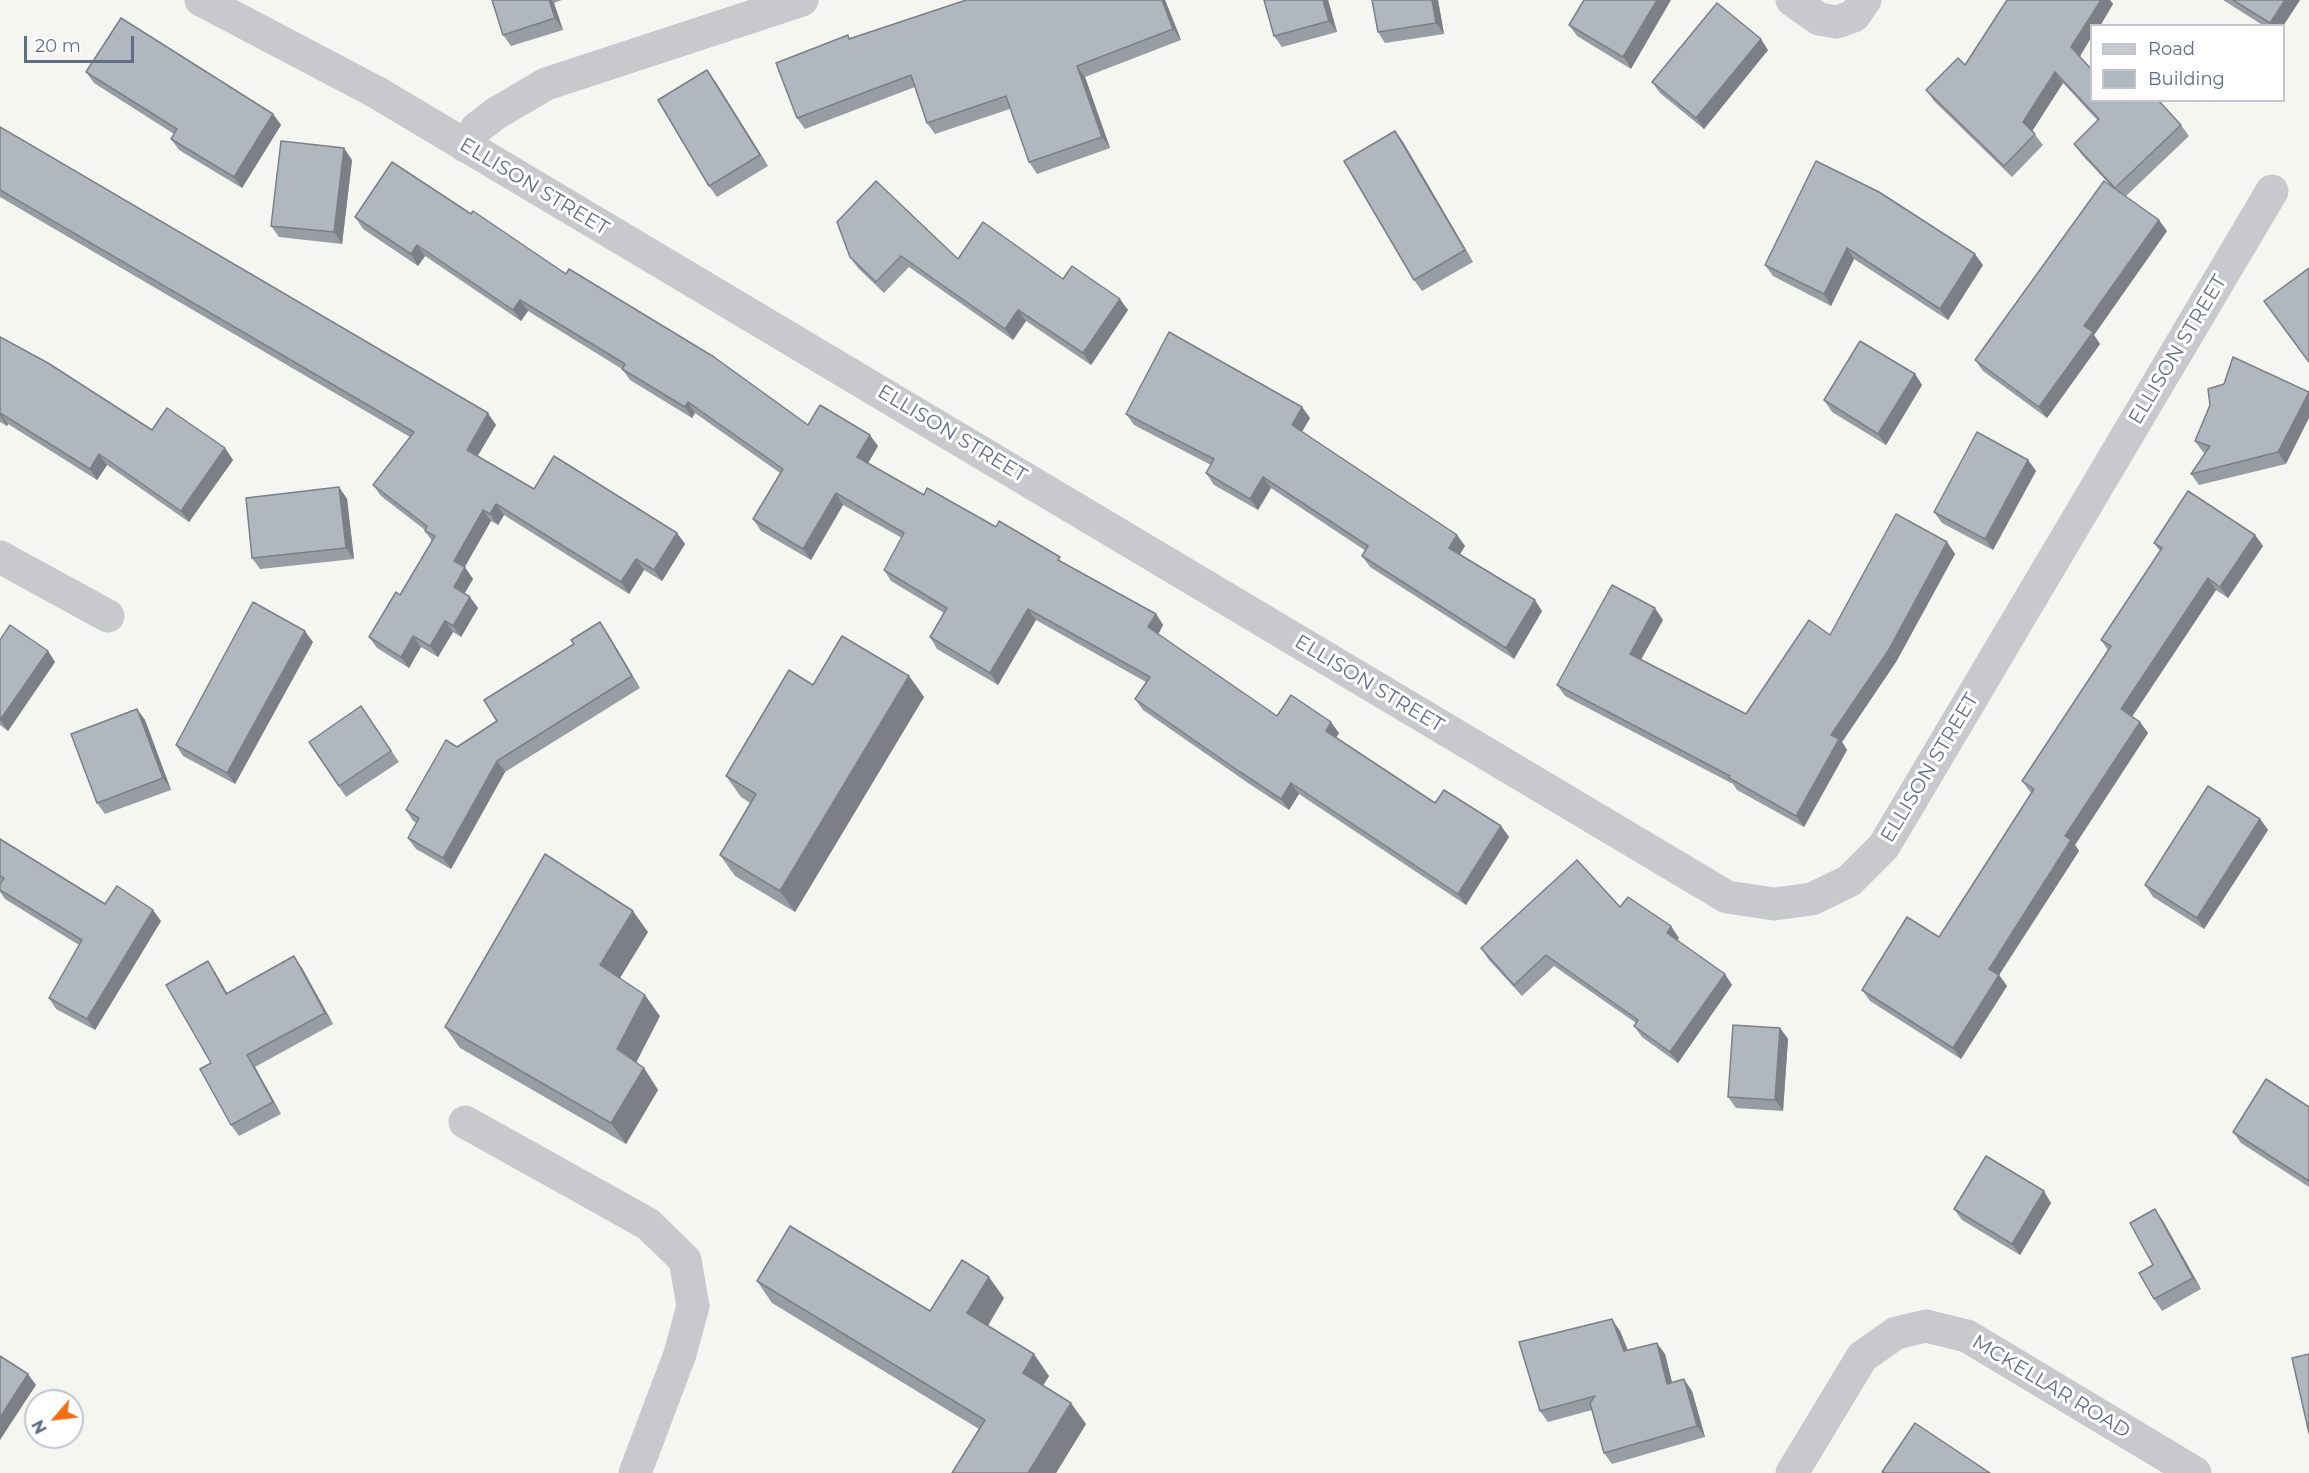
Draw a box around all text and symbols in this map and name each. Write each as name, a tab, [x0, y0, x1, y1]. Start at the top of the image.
scale bar	[27, 24, 136, 62]
legend	[2090, 24, 2285, 102]
text: 20 m	[35, 35, 81, 57]
text: Road	[2148, 38, 2195, 60]
text: Building	[2148, 68, 2225, 90]
street label: ELLISON STREET	[455, 133, 613, 241]
street label: ELLISON STREET	[2124, 271, 2232, 429]
street label: ELLISON STREET	[873, 380, 1031, 488]
street label: ELLISON STREET	[1290, 630, 1448, 738]
street label: ELLISON STREET	[1876, 689, 1984, 847]
street label: MCKELLAR ROAD	[1968, 1330, 2134, 1444]
north arrow	[24, 1389, 84, 1449]
text: N	[28, 1417, 51, 1437]

